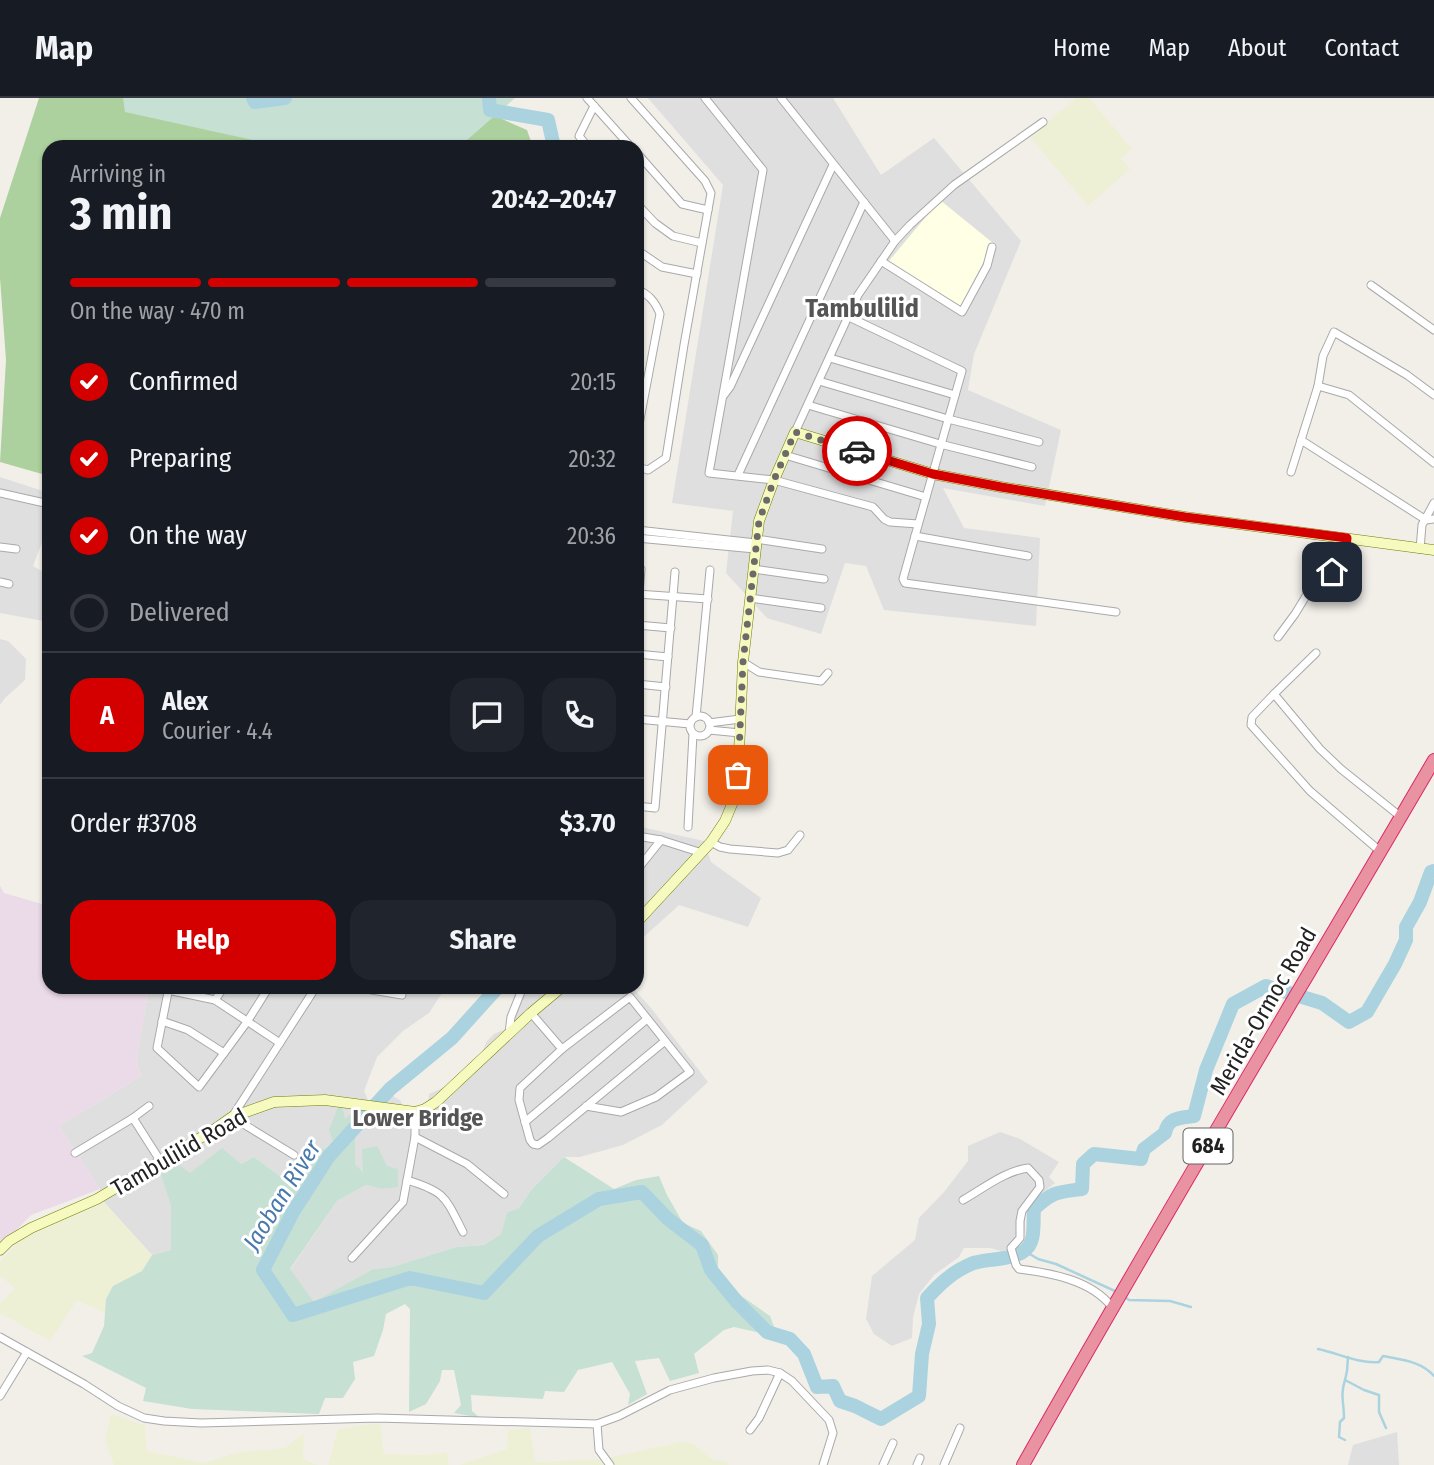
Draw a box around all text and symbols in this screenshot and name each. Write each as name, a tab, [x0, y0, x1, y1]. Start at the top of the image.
text: Map	[35, 28, 93, 68]
text: Home	[1053, 34, 1110, 62]
text: Map	[1148, 34, 1190, 62]
text: About	[1228, 34, 1286, 62]
text: Contact	[1324, 34, 1399, 62]
text: Arriving in	[70, 160, 166, 188]
text: 20:42–20:47	[492, 184, 616, 215]
text: 3 min	[70, 186, 172, 241]
district label: Tambulilid	[805, 293, 919, 324]
text: On the way · 470 m	[70, 297, 245, 325]
icon: check	[70, 363, 108, 401]
text: Confirmed	[129, 366, 239, 397]
text: 20:15	[570, 368, 616, 396]
courier	[822, 416, 892, 486]
icon: car	[838, 432, 876, 470]
icon: check	[70, 440, 108, 478]
text: Preparing	[129, 443, 231, 474]
text: 20:32	[568, 445, 616, 473]
icon: check	[70, 517, 108, 555]
text: On the way	[129, 520, 247, 551]
text: 20:36	[567, 522, 616, 550]
pin	[1302, 542, 1362, 602]
icon: home	[1313, 553, 1351, 591]
text: Delivered	[129, 597, 230, 628]
button: chat	[450, 678, 524, 752]
button: phone	[542, 678, 616, 752]
text: Alex	[162, 686, 208, 717]
text: A	[100, 700, 114, 731]
text: Courier · 4.4	[162, 717, 273, 745]
pin	[708, 745, 768, 805]
icon: bag	[719, 756, 757, 794]
text: Order #3708	[70, 808, 197, 839]
text: $3.70	[560, 808, 616, 839]
button: Help	[70, 900, 336, 980]
button: Share	[350, 900, 616, 980]
street label: Merida-Ormoc Road	[1204, 922, 1322, 1100]
street label: Tambulilid Road	[106, 1102, 252, 1202]
district label: Lower Bridge	[353, 1104, 484, 1132]
road number: 684	[1184, 1128, 1232, 1164]
water label: Jaoban River	[236, 1134, 327, 1257]

